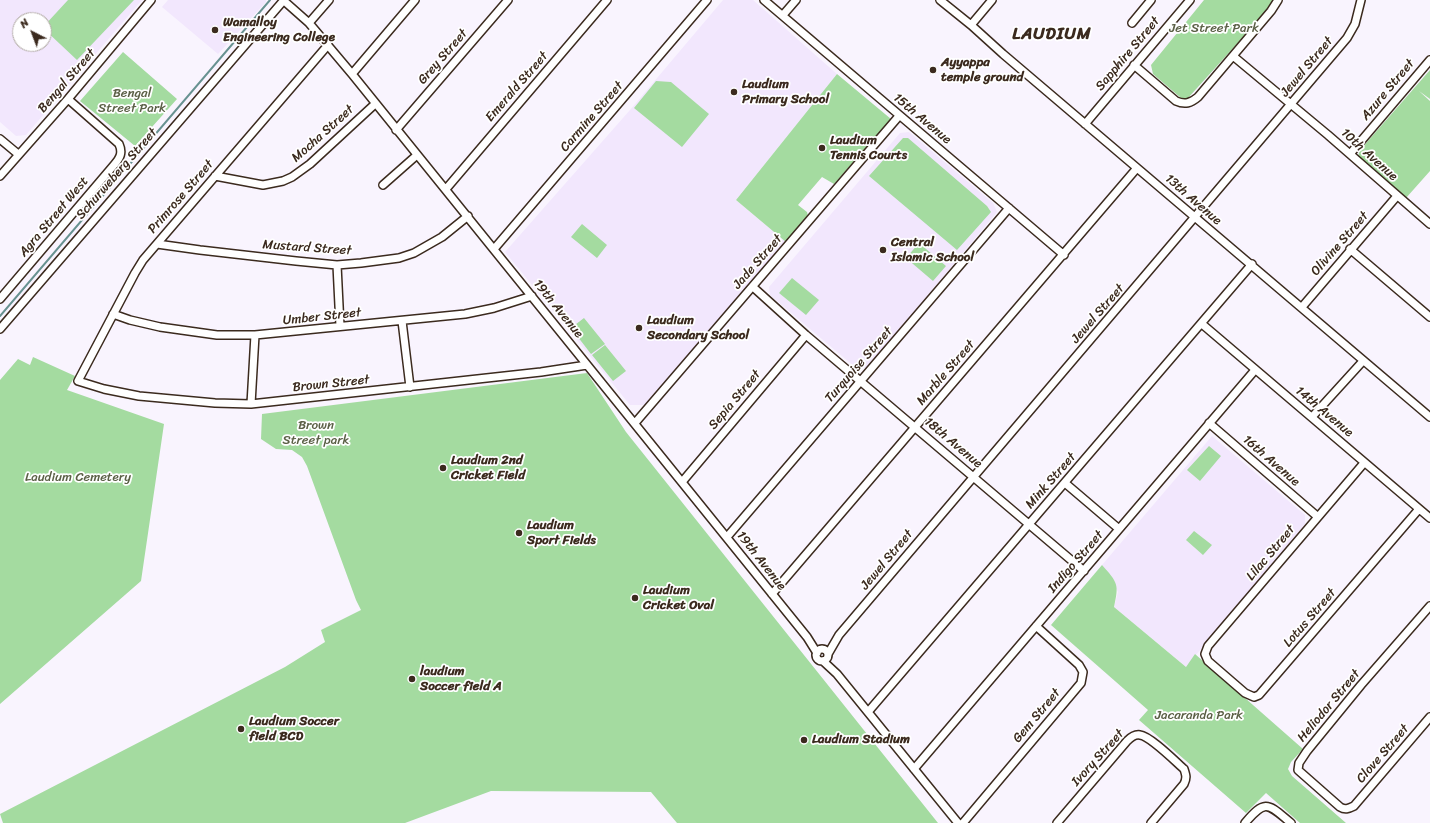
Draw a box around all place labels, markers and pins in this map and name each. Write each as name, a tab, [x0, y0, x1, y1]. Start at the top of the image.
place label: Wamalloy Engineering College	[223, 15, 335, 46]
marker: Wamalloy Engineering College	[210, 25, 220, 35]
place label: Ayyappa temple ground	[941, 55, 1023, 86]
marker: Ayyappa temple ground	[928, 65, 938, 75]
place label: Laudium Primary School	[742, 77, 829, 108]
marker: Laudium Primary School	[729, 87, 739, 97]
place label: Laudium Tennis Courts	[830, 133, 907, 164]
marker: Laudium Tennis Courts	[817, 143, 827, 153]
place label: Central Islamic School	[891, 235, 974, 266]
marker: Central Islamic School	[878, 245, 888, 255]
place label: Laudium Secondary School	[647, 313, 749, 344]
marker: Laudium Secondary School	[634, 323, 644, 333]
place label: Laudium 2nd Cricket Field	[451, 453, 525, 484]
marker: Laudium 2nd Cricket Field	[438, 463, 448, 473]
place label: Laudium Sport Fields	[527, 518, 596, 549]
marker: Laudium Sport Fields	[514, 528, 524, 538]
place label: Laudium Cricket Oval	[643, 583, 714, 614]
marker: Laudium Cricket Oval	[630, 593, 640, 603]
place label: laudium Soccer field A	[420, 664, 502, 695]
marker: laudium Soccer field A	[407, 674, 417, 684]
place label: Laudium Soccer field BCD	[249, 714, 339, 745]
marker: Laudium Soccer field BCD	[236, 724, 246, 734]
place label: Laudium Stadium	[812, 732, 910, 748]
marker: Laudium Stadium	[799, 735, 809, 745]

